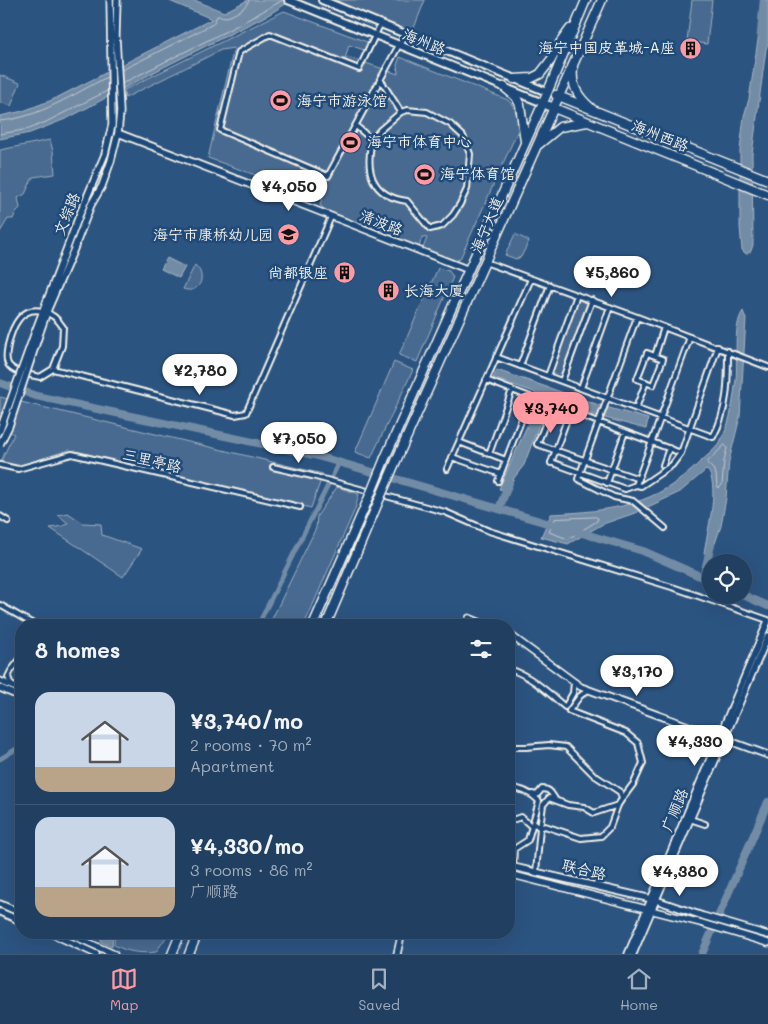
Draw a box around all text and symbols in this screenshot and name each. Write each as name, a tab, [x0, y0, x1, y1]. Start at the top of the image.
street label: 海州路	[400, 23, 449, 59]
building icon: 海宁中国皮革城-A座	[679, 36, 703, 60]
place label: 海宁中国皮革城-A座	[538, 37, 675, 57]
sports icon: 海宁市游泳馆	[269, 89, 293, 113]
place label: 海宁市游泳馆	[297, 90, 387, 110]
street label: 海州西路	[629, 115, 692, 156]
sports icon: 海宁市体育中心	[339, 130, 363, 154]
place label: 海宁市体育中心	[367, 131, 472, 151]
sports icon: 海宁体育馆	[412, 162, 436, 186]
place label: 海宁体育馆	[440, 163, 515, 183]
pin: ¥4,050	[248, 170, 330, 212]
text: ¥4,050	[261, 175, 317, 196]
street label: 文综路	[48, 189, 84, 238]
street label: 海宁大道	[465, 193, 507, 256]
street label: 清波路	[357, 205, 406, 239]
school or university icon: 海宁市康桥幼儿园	[277, 223, 301, 247]
place label: 海宁市康桥幼儿园	[153, 224, 273, 244]
pin: ¥5,860	[571, 256, 653, 298]
building icon: 尚都银座	[332, 261, 356, 285]
text: ¥5,860	[585, 261, 639, 282]
place label: 尚都银座	[268, 262, 328, 282]
building icon: 长海大厦	[376, 279, 400, 303]
place label: 长海大厦	[404, 280, 464, 300]
pin: ¥2,780	[159, 354, 241, 396]
text: ¥2,780	[173, 359, 227, 380]
pin: ¥3,740	[510, 392, 592, 434]
text: ¥3,740	[524, 397, 578, 418]
pin: ¥7,050	[258, 422, 340, 464]
text: ¥7,050	[272, 427, 326, 448]
street label: 三里亭路	[121, 444, 184, 477]
map controls	[702, 554, 752, 604]
button: locate	[702, 554, 752, 604]
icon: filters	[467, 635, 495, 663]
text: 8 homes	[35, 636, 120, 663]
pin: ¥3,170	[596, 654, 678, 697]
text: ¥3,170	[611, 660, 663, 681]
text: ¥3,740/mo	[190, 707, 303, 734]
icon: home	[75, 712, 135, 772]
pin: ¥4,330	[654, 724, 736, 767]
text: ¥4,330	[667, 730, 723, 751]
text: 2 rooms · 70 m²	[190, 734, 311, 755]
text: Apartment	[190, 755, 275, 776]
street label: 广顺路	[656, 785, 692, 834]
text: ¥4,330/mo	[190, 832, 304, 859]
icon: home	[75, 837, 135, 897]
street label: 联合路	[560, 854, 608, 884]
pin: ¥4,380	[639, 854, 721, 897]
text: 3 rooms · 86 m²	[190, 859, 313, 880]
text: ¥4,380	[652, 860, 708, 881]
text: 广顺路	[190, 880, 238, 901]
tab: Map	[110, 965, 138, 1014]
tab: Saved	[358, 965, 400, 1014]
tab: Home	[620, 965, 658, 1014]

